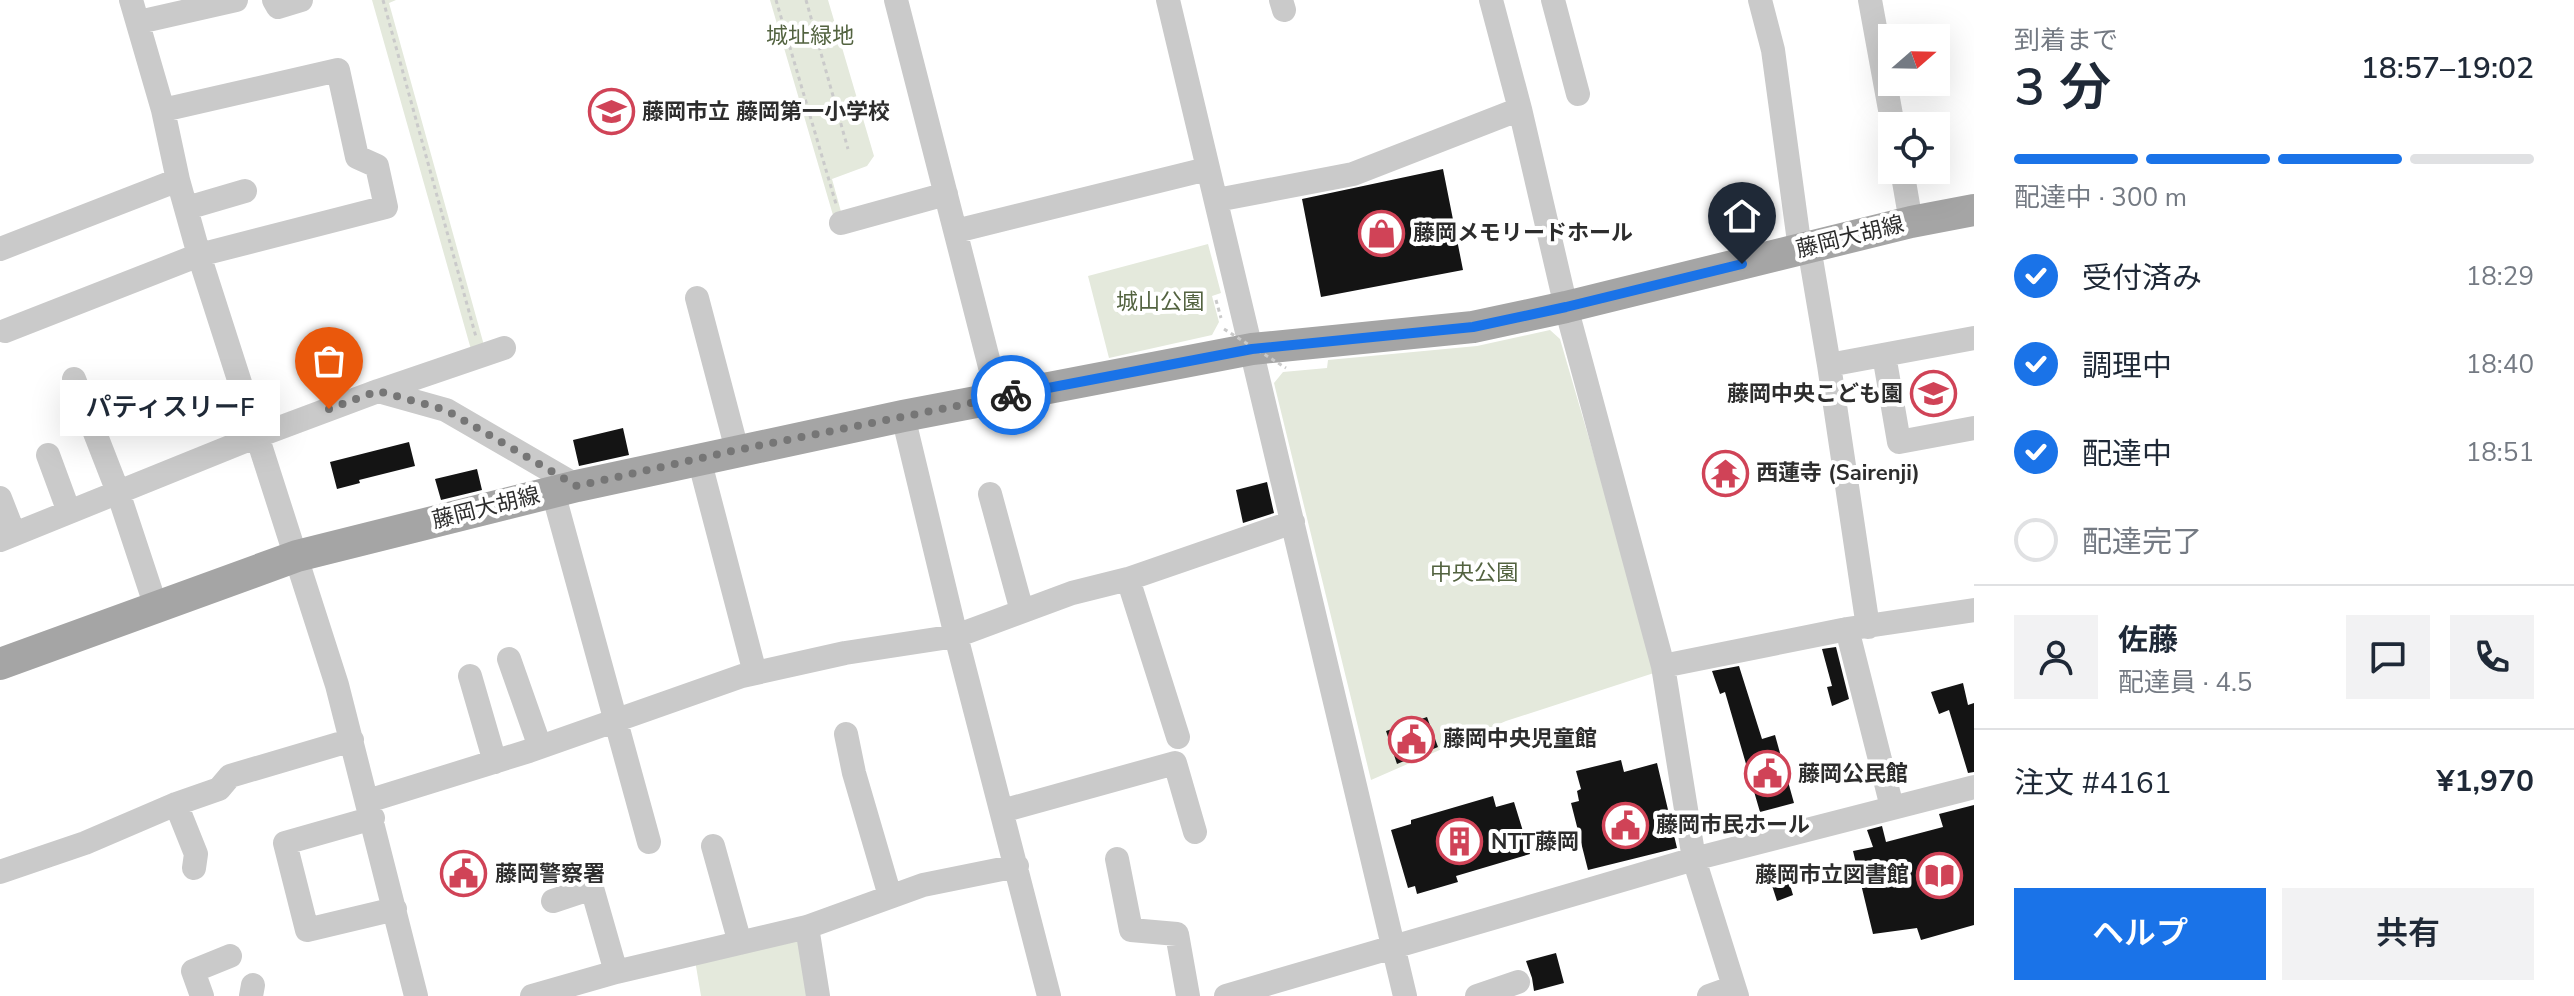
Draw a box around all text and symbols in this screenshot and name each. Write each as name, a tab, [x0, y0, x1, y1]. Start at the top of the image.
park label: 城址緑地	[766, 21, 854, 51]
text: 到着まで	[2014, 23, 2118, 58]
north arrow	[1878, 24, 1950, 96]
map controls	[1878, 24, 1950, 184]
text: 18:57–19:02	[2361, 48, 2534, 89]
text: 3 分	[2014, 52, 2111, 123]
school or university icon: 藤岡市立 藤岡第一小学校	[587, 88, 635, 136]
place label: 藤岡市立 藤岡第一小学校	[642, 97, 890, 127]
button: locate	[1878, 112, 1950, 184]
text: 配達中 · 300 m	[2014, 180, 2187, 215]
pin	[1708, 182, 1776, 264]
icon: home	[1720, 194, 1764, 238]
shop icon: 藤岡メモリードホール	[1358, 209, 1406, 257]
street label: 藤岡大胡線	[1793, 209, 1907, 265]
place label: 藤岡メモリードホール	[1413, 218, 1633, 248]
icon: check	[2014, 254, 2058, 298]
text: 受付済み	[2082, 258, 2202, 299]
text: 18:29	[2466, 259, 2534, 294]
park label: 城山公園	[1116, 287, 1204, 317]
pin	[295, 327, 363, 409]
icon: bag	[307, 339, 351, 383]
icon: check	[2014, 342, 2058, 386]
text: 調理中	[2082, 346, 2172, 387]
text: 18:40	[2466, 347, 2534, 382]
courier	[971, 355, 1051, 435]
school or university icon: 藤岡中央こども園	[1910, 370, 1958, 418]
icon: bike	[989, 373, 1033, 417]
place label: 藤岡中央こども園	[1727, 379, 1903, 409]
callout: パティスリーF	[61, 381, 281, 437]
text: パティスリーF	[86, 390, 254, 425]
icon: check	[2014, 430, 2058, 474]
text: 配達中	[2082, 434, 2172, 475]
text: 18:51	[2466, 435, 2534, 470]
temple icon: 西蓮寺 (Sairenji)	[1701, 449, 1749, 497]
place label: 西蓮寺 (Sairenji)	[1756, 458, 1920, 488]
street label: 藤岡大胡線	[429, 480, 543, 536]
text: 配達完了	[2082, 522, 2202, 563]
park label: 中央公園	[1430, 558, 1518, 588]
button: person	[2014, 615, 2098, 699]
button: chat	[2346, 615, 2430, 699]
button: phone	[2450, 615, 2534, 699]
text: 佐藤	[2118, 620, 2178, 661]
text: 配達員 · 4.5	[2118, 665, 2252, 700]
public building icon: 藤岡中央児童館	[1388, 715, 1436, 763]
place label: 藤岡中央児童館	[1443, 724, 1597, 754]
public building icon: 藤岡公民館	[1743, 750, 1791, 798]
place label: 藤岡公民館	[1798, 759, 1908, 789]
text: ¥1,970	[2437, 761, 2534, 802]
text: 注文 #4161	[2014, 763, 2172, 804]
public building icon: 藤岡市民ホール	[1601, 801, 1649, 849]
place label: 藤岡市民ホール	[1656, 810, 1810, 840]
building icon: NTT藤岡	[1436, 818, 1484, 866]
place label: NTT藤岡	[1491, 827, 1579, 857]
public building icon: 藤岡警察署	[440, 850, 488, 898]
library icon: 藤岡市立図書館	[1916, 851, 1964, 899]
place label: 藤岡警察署	[495, 859, 605, 889]
place label: 藤岡市立図書館	[1755, 860, 1909, 890]
button: ヘルプ	[2014, 888, 2266, 980]
button: 共有	[2282, 888, 2534, 980]

